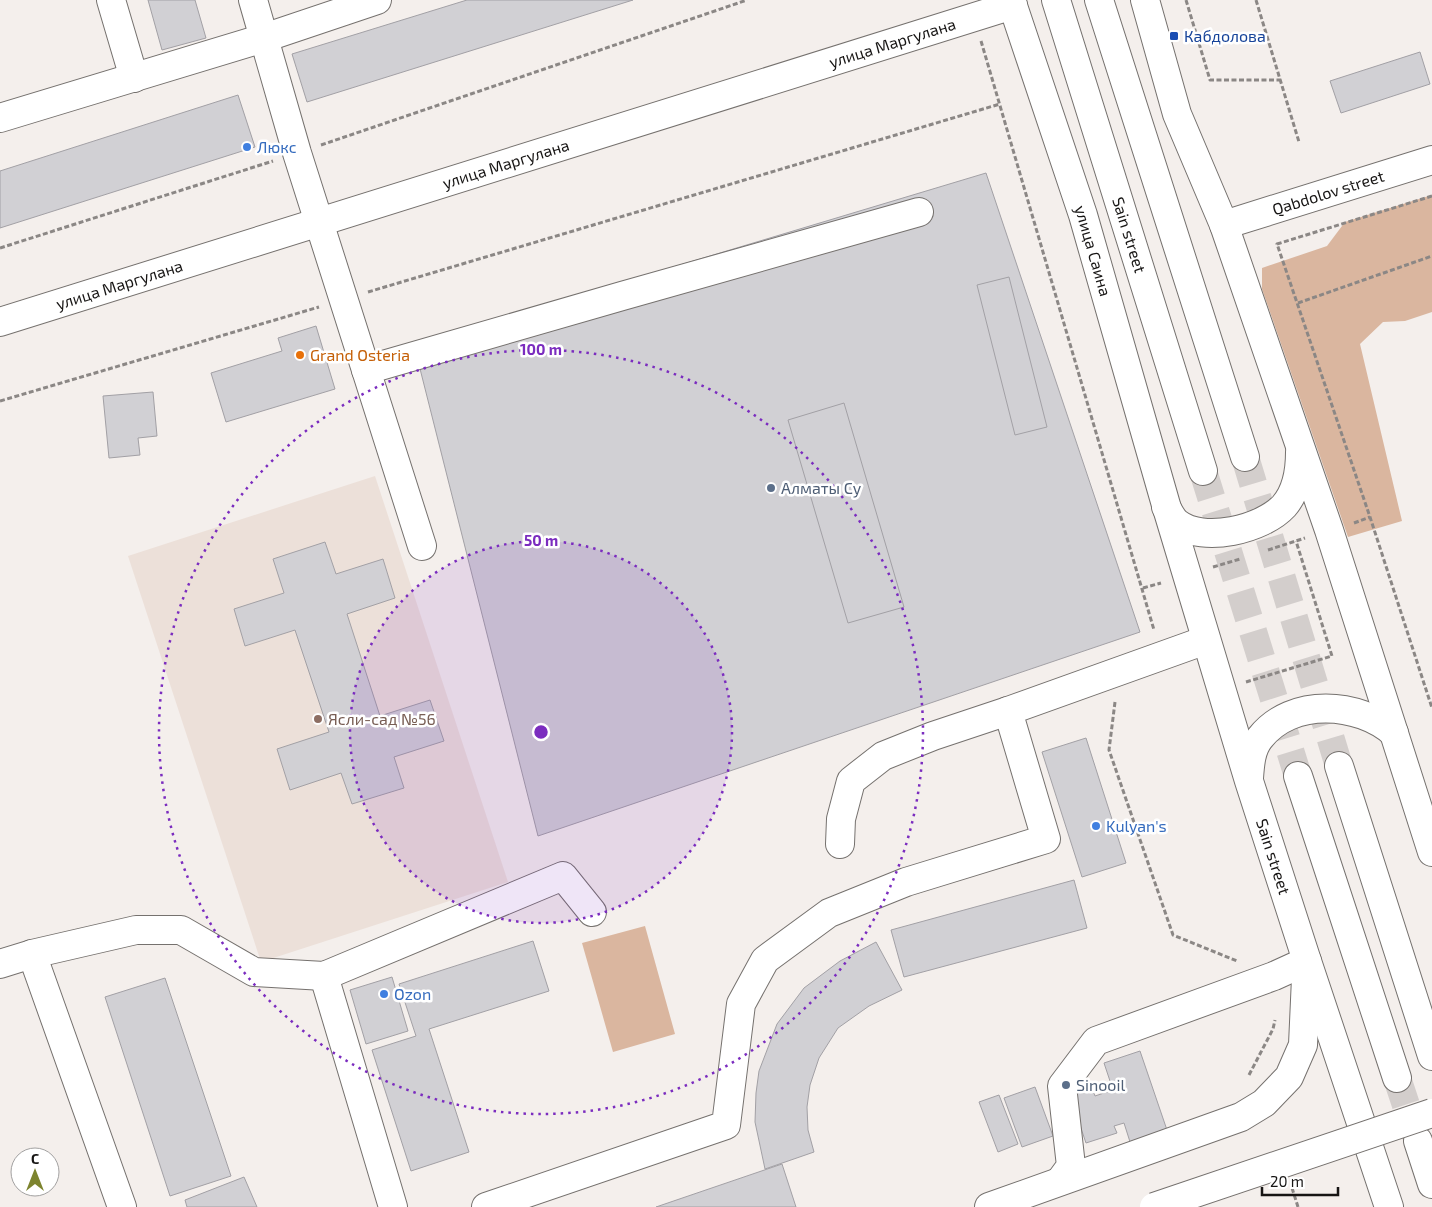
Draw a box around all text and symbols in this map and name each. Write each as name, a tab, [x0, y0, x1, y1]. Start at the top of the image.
street label: улица Маргулана	[826, 14, 958, 72]
place label: Кабдолова	[1184, 26, 1266, 45]
marker: Кабдолова	[1168, 30, 1180, 42]
street label: улица Маргулана	[440, 134, 571, 193]
place label: Люкс	[257, 137, 297, 156]
marker: Люкс	[241, 141, 253, 153]
street label: Qabdolov street	[1270, 166, 1386, 219]
street label: Sain street	[1109, 194, 1151, 275]
street label: улица Саина	[1070, 203, 1116, 298]
street label: улица Маргулана	[53, 255, 185, 314]
text: 100 m	[520, 340, 562, 358]
place label: Grand Osteria	[310, 345, 410, 364]
marker: Grand Osteria	[294, 349, 306, 361]
place label: Алматы Су	[781, 478, 862, 498]
marker: Алматы Су	[765, 482, 777, 494]
text: 50 m	[524, 531, 558, 549]
place label: Ясли-сад №56	[328, 709, 436, 728]
marker: Ясли-сад №56	[312, 713, 324, 725]
centre of rings	[532, 723, 550, 741]
place label: Kulyan's	[1106, 816, 1167, 835]
street label: Sain street	[1253, 816, 1295, 897]
marker: Kulyan's	[1090, 820, 1102, 832]
place label: Ozon	[394, 984, 431, 1003]
marker: Ozon	[378, 988, 390, 1000]
place label: Sinooil	[1076, 1075, 1125, 1094]
marker: Sinooil	[1060, 1079, 1072, 1091]
north arrow	[10, 1147, 60, 1197]
text: С	[31, 1150, 39, 1167]
scale bar	[1262, 1164, 1338, 1196]
text: 20 m	[1270, 1172, 1304, 1190]

